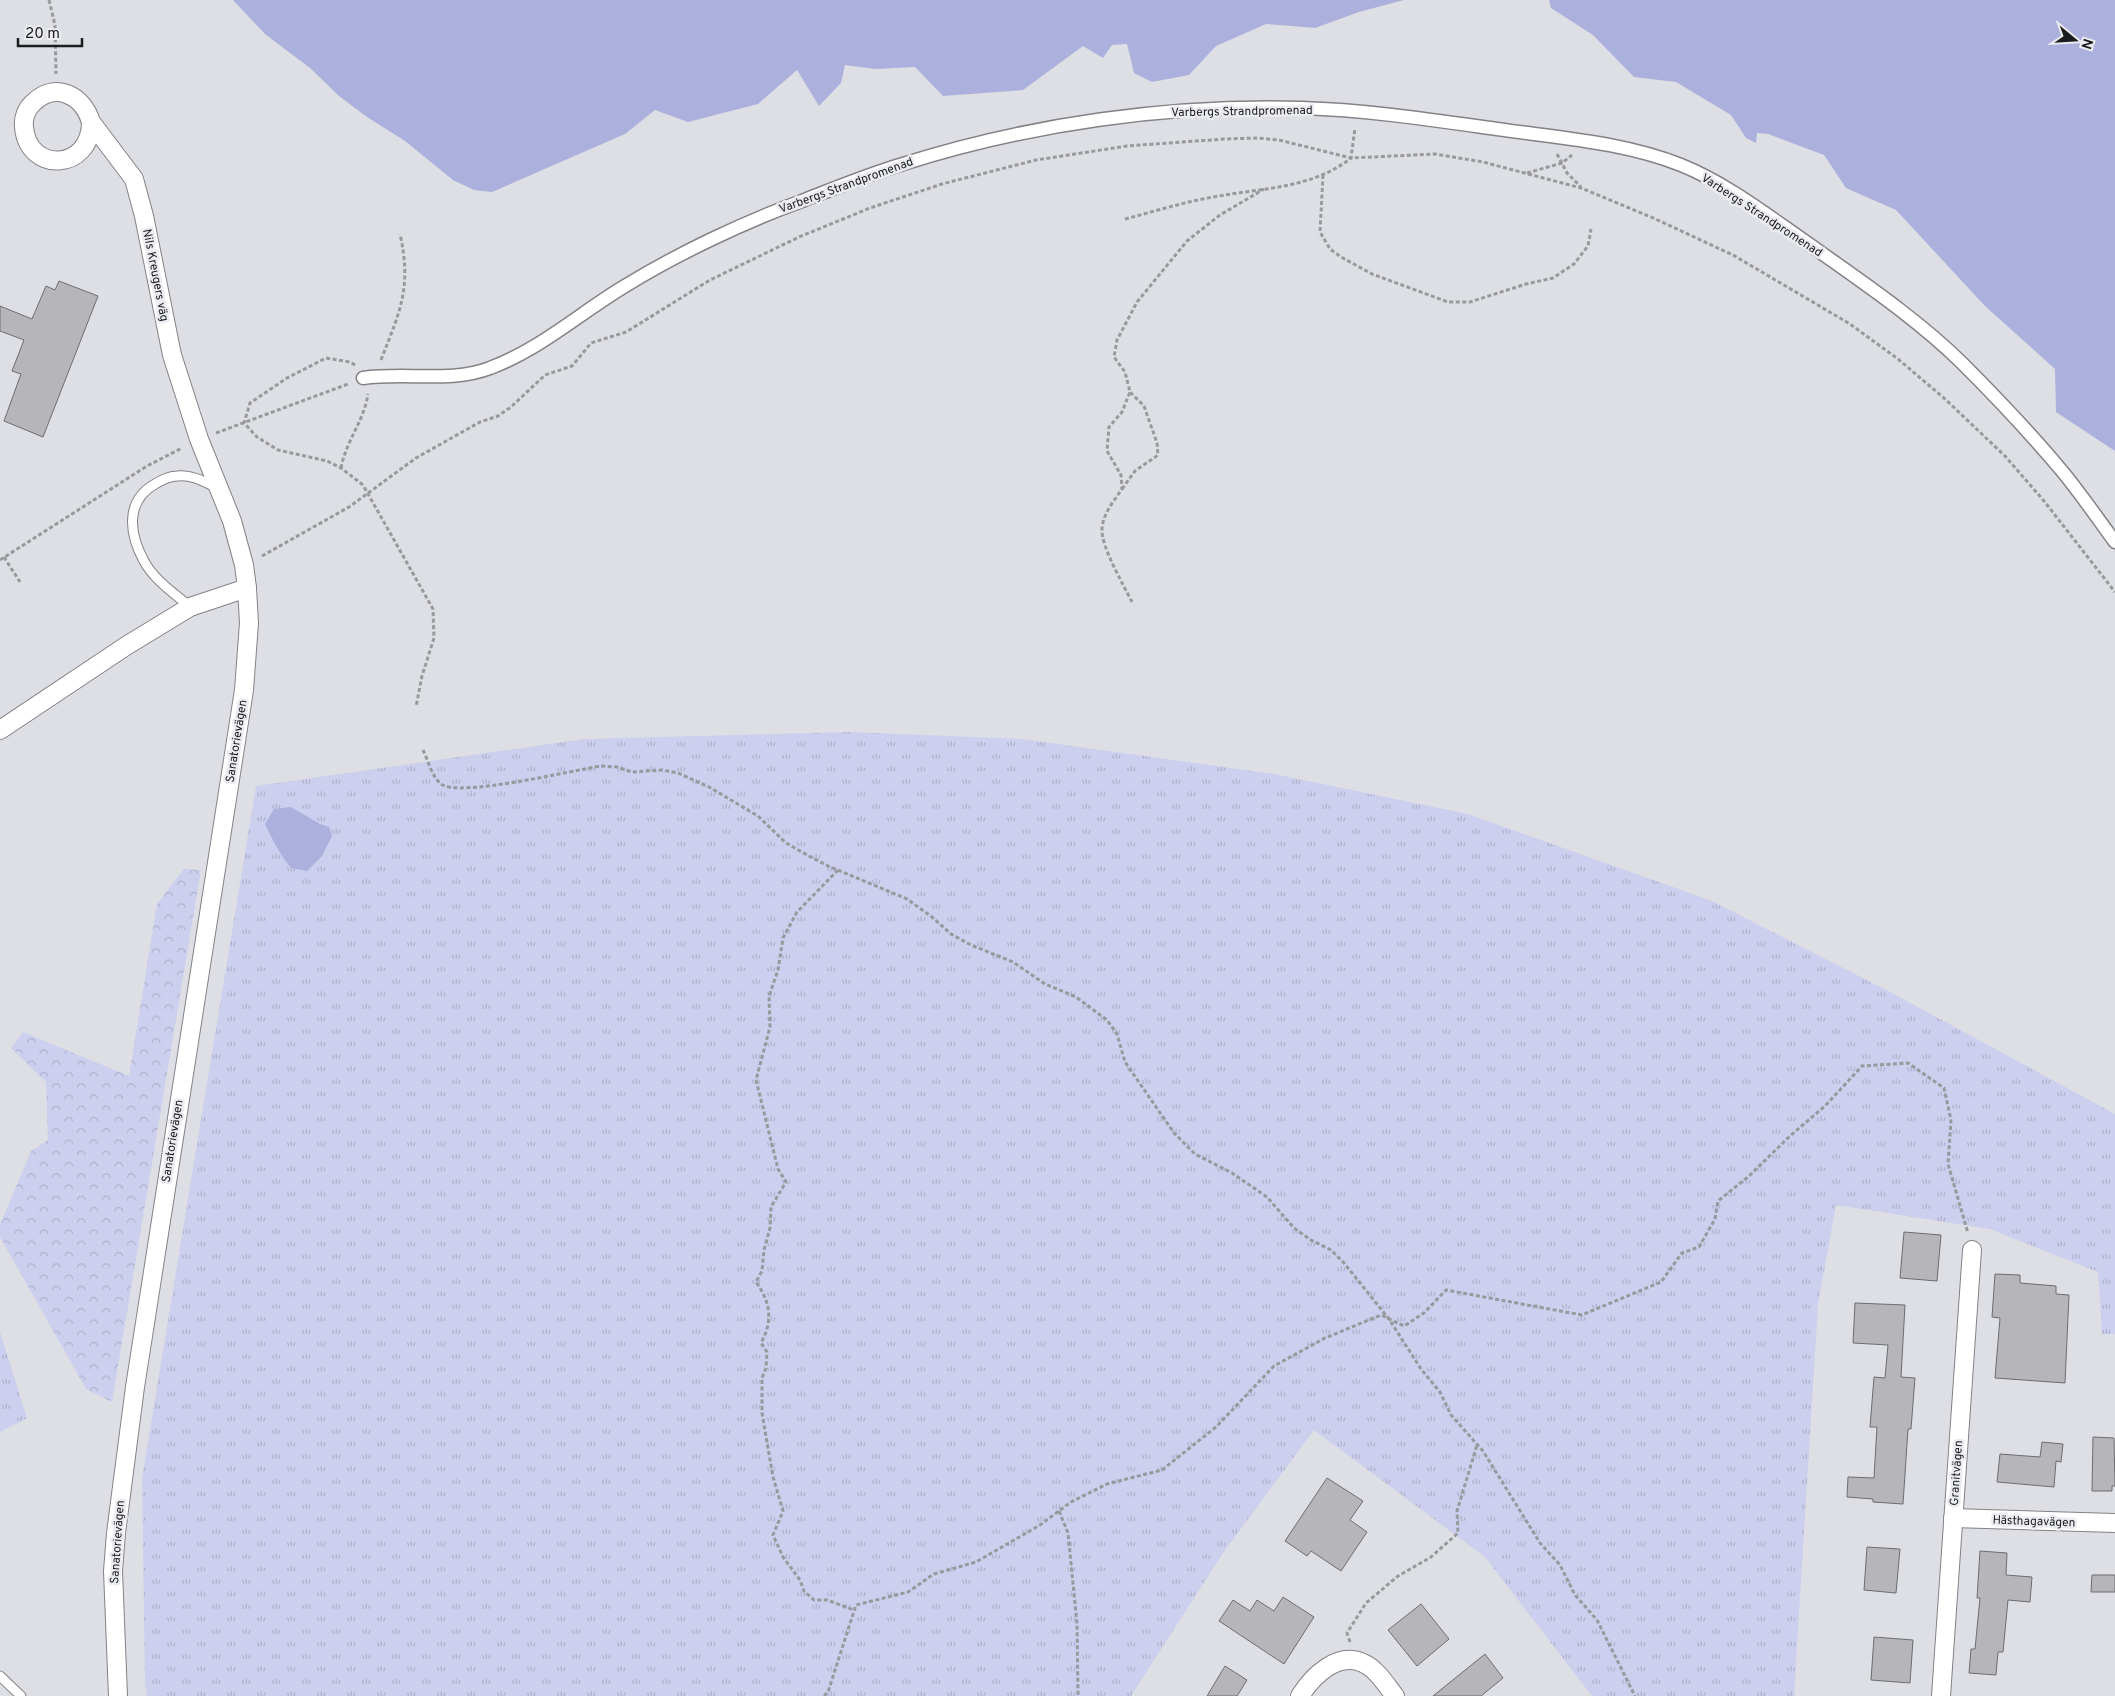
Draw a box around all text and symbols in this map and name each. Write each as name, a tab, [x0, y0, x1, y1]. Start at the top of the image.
scale bar	[18, 15, 81, 47]
north arrow	[2050, 15, 2100, 65]
text: 20 m	[25, 25, 60, 44]
text: N	[2076, 36, 2096, 51]
street label: Varbergs Strandpromenad	[1171, 103, 1313, 121]
street label: Varbergs Strandpromenad	[777, 154, 916, 218]
street label: Varbergs Strandpromenad	[1698, 171, 1825, 261]
street label: Nils Kreugers väg	[138, 228, 172, 323]
street label: Sanatorievägen	[223, 699, 251, 784]
street label: Sanatorievägen	[159, 1099, 187, 1184]
street label: Granitvägen	[1947, 1440, 1967, 1506]
street label: Sanatorievägen	[107, 1500, 129, 1584]
street label: Hästhagavägen	[1992, 1513, 2076, 1531]

